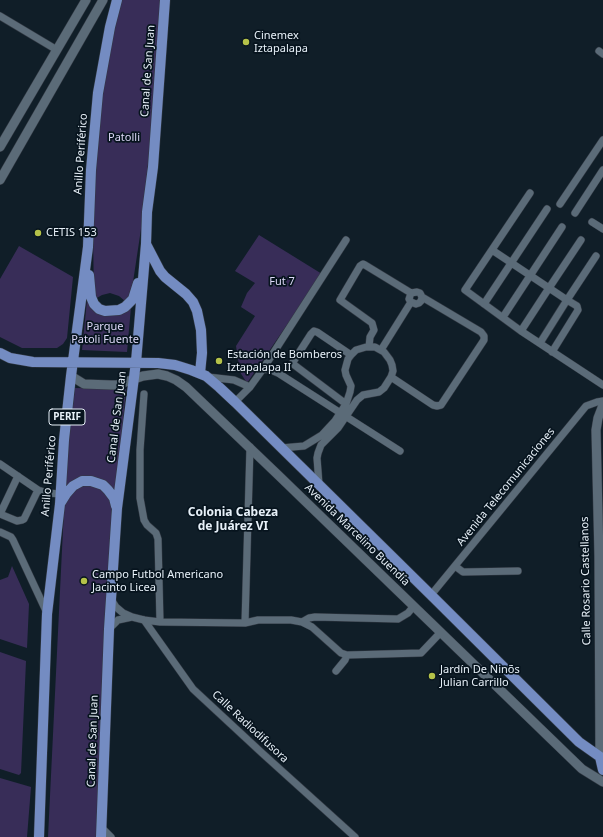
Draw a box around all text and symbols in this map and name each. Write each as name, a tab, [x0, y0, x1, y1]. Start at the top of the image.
street label: Canal de San Juan	[138, 25, 158, 117]
place label: Cinemex Iztapalapa	[254, 29, 308, 55]
marker: Cinemex Iztapalapa	[241, 37, 251, 47]
street label: Anillo Periférico	[72, 113, 90, 195]
park label: Patolli	[108, 131, 140, 145]
place label: CETIS 153	[46, 226, 97, 240]
marker: CETIS 153	[33, 228, 43, 238]
park label: Fut 7	[269, 275, 295, 289]
park label: Parque Patoli Fuente	[71, 320, 139, 346]
place label: Estación de Bomberos Iztapalapa II	[227, 348, 342, 374]
marker: Estación de Bomberos Iztapalapa II	[214, 356, 224, 366]
street label: Canal de San Juan	[105, 370, 129, 464]
road number: PERIF	[49, 409, 85, 425]
street label: Avenida Telecomunicaciones	[454, 425, 558, 549]
street label: Anillo Periférico	[39, 435, 59, 517]
street label: Avenida Marcelino Buendía	[302, 481, 412, 589]
district label: Colonia Cabeza de Juárez VI	[188, 506, 278, 534]
street label: Calle Rosario Castellanos	[578, 516, 594, 646]
place label: Campo Futbol Americano Jacinto Licea	[92, 568, 223, 594]
marker: Campo Futbol Americano Jacinto Licea	[79, 576, 89, 586]
place label: Jardín De Ninõs Julian Carrillo	[440, 663, 520, 689]
marker: Jardín De Ninõs Julian Carrillo	[427, 671, 437, 681]
street label: Calle Radiodifusora	[209, 688, 291, 766]
street label: Canal de San Juan	[85, 695, 101, 787]

